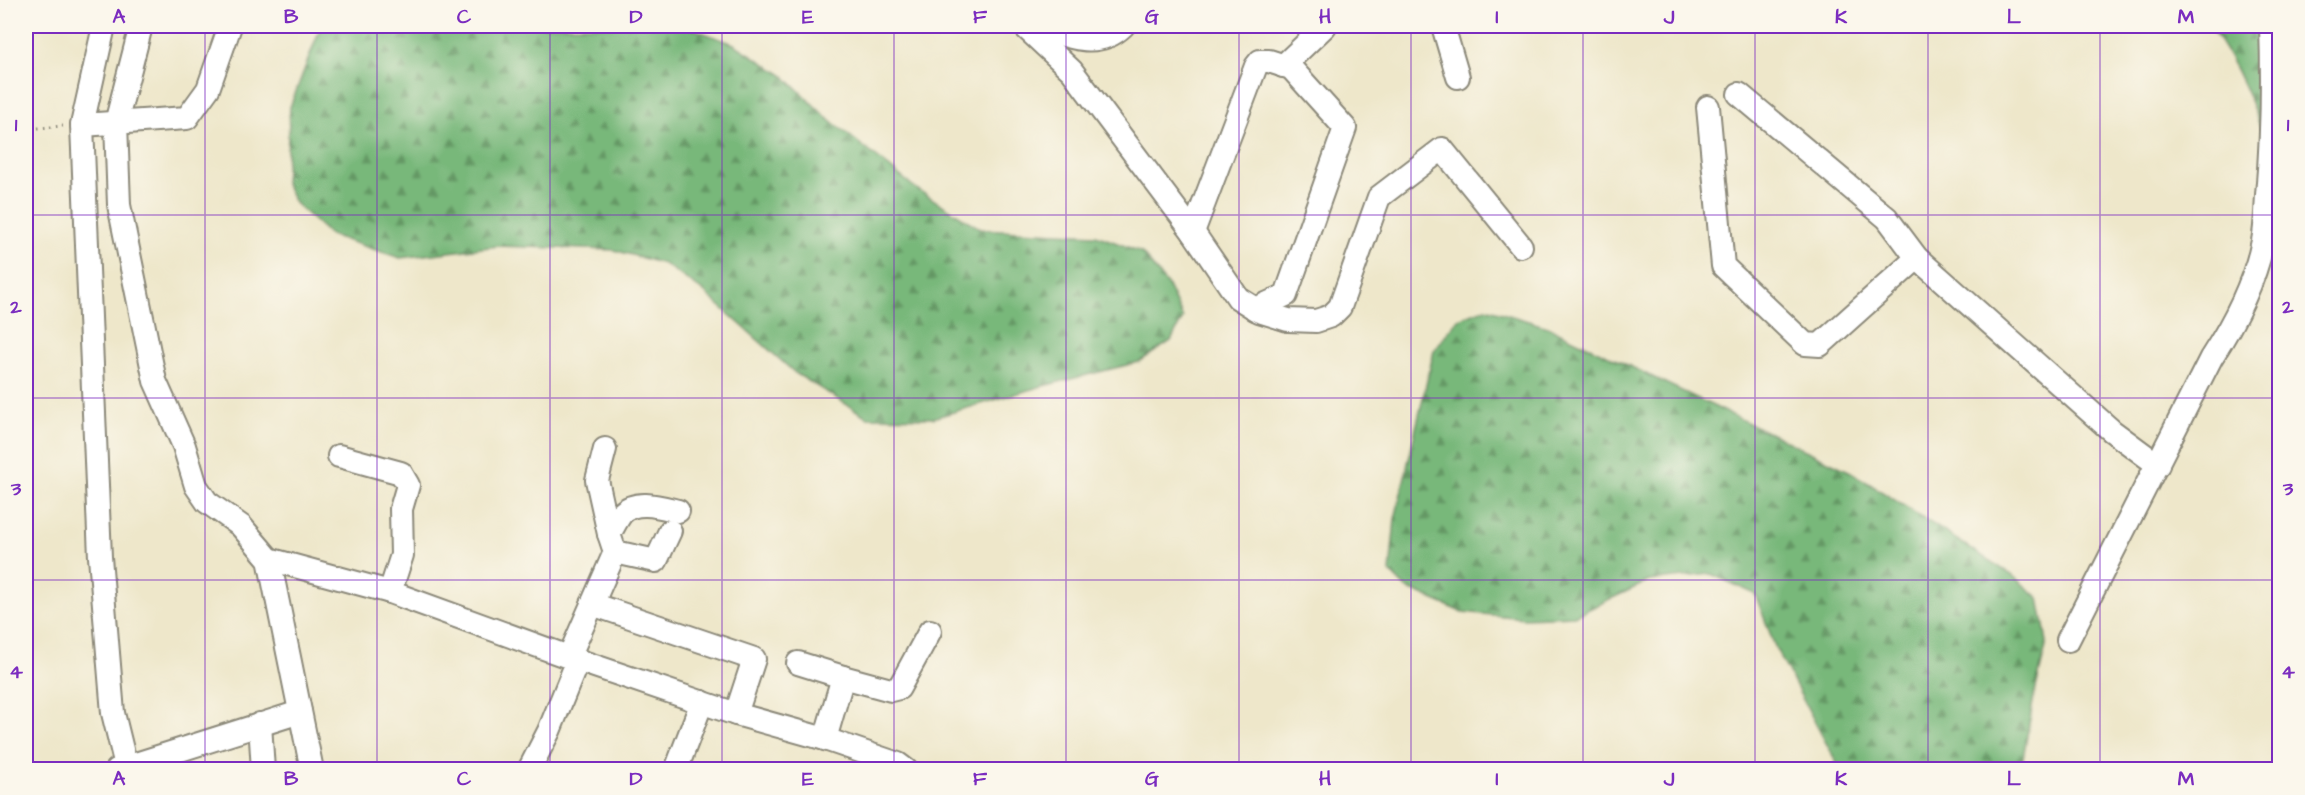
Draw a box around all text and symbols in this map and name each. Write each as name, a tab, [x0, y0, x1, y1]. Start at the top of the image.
text: A	[113, 3, 126, 31]
text: B	[284, 3, 299, 31]
text: C	[457, 3, 472, 31]
text: D	[630, 3, 643, 31]
text: E	[802, 3, 814, 31]
text: F	[973, 3, 988, 31]
text: G	[1145, 3, 1159, 31]
text: H	[1319, 3, 1331, 31]
text: I	[1495, 3, 1499, 31]
text: J	[1663, 3, 1675, 31]
text: K	[1835, 3, 1848, 31]
text: L	[2007, 3, 2021, 31]
text: M	[2178, 3, 2195, 31]
text: 1	[15, 111, 18, 139]
text: 1	[2287, 111, 2290, 139]
text: 2	[9, 293, 22, 321]
text: 2	[2281, 293, 2294, 321]
text: 3	[10, 475, 22, 503]
text: 3	[2282, 475, 2294, 503]
text: 4	[9, 658, 23, 686]
text: 4	[2281, 658, 2295, 686]
text: A	[113, 765, 126, 793]
text: B	[284, 765, 299, 793]
text: C	[457, 765, 472, 793]
text: D	[630, 765, 643, 793]
text: E	[802, 765, 814, 793]
text: F	[973, 765, 988, 793]
text: G	[1145, 765, 1159, 793]
text: H	[1319, 765, 1331, 793]
text: I	[1495, 765, 1499, 793]
text: J	[1663, 765, 1675, 793]
text: K	[1835, 765, 1848, 793]
text: L	[2007, 765, 2021, 793]
text: M	[2178, 765, 2195, 793]

